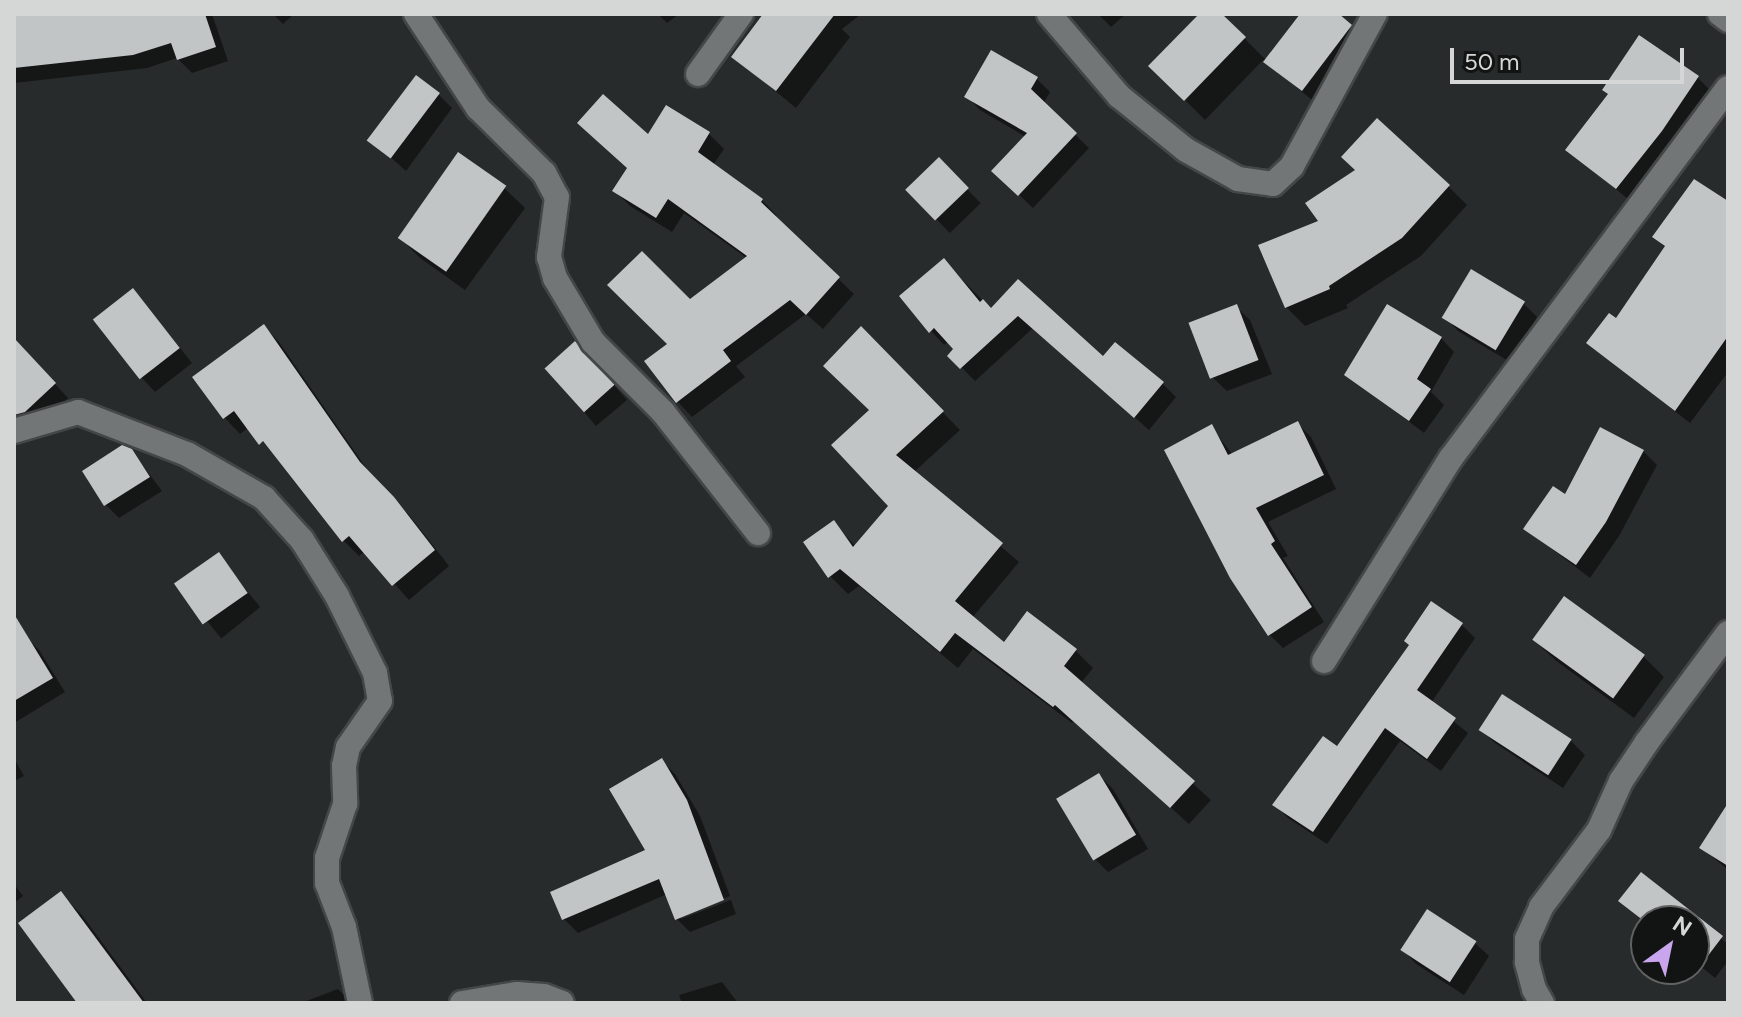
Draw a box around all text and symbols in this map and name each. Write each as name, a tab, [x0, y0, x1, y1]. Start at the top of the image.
scale bar	[1454, 32, 1688, 82]
text: 50 m	[1464, 47, 1520, 76]
north arrow	[1630, 905, 1710, 985]
text: N	[1668, 910, 1697, 942]

